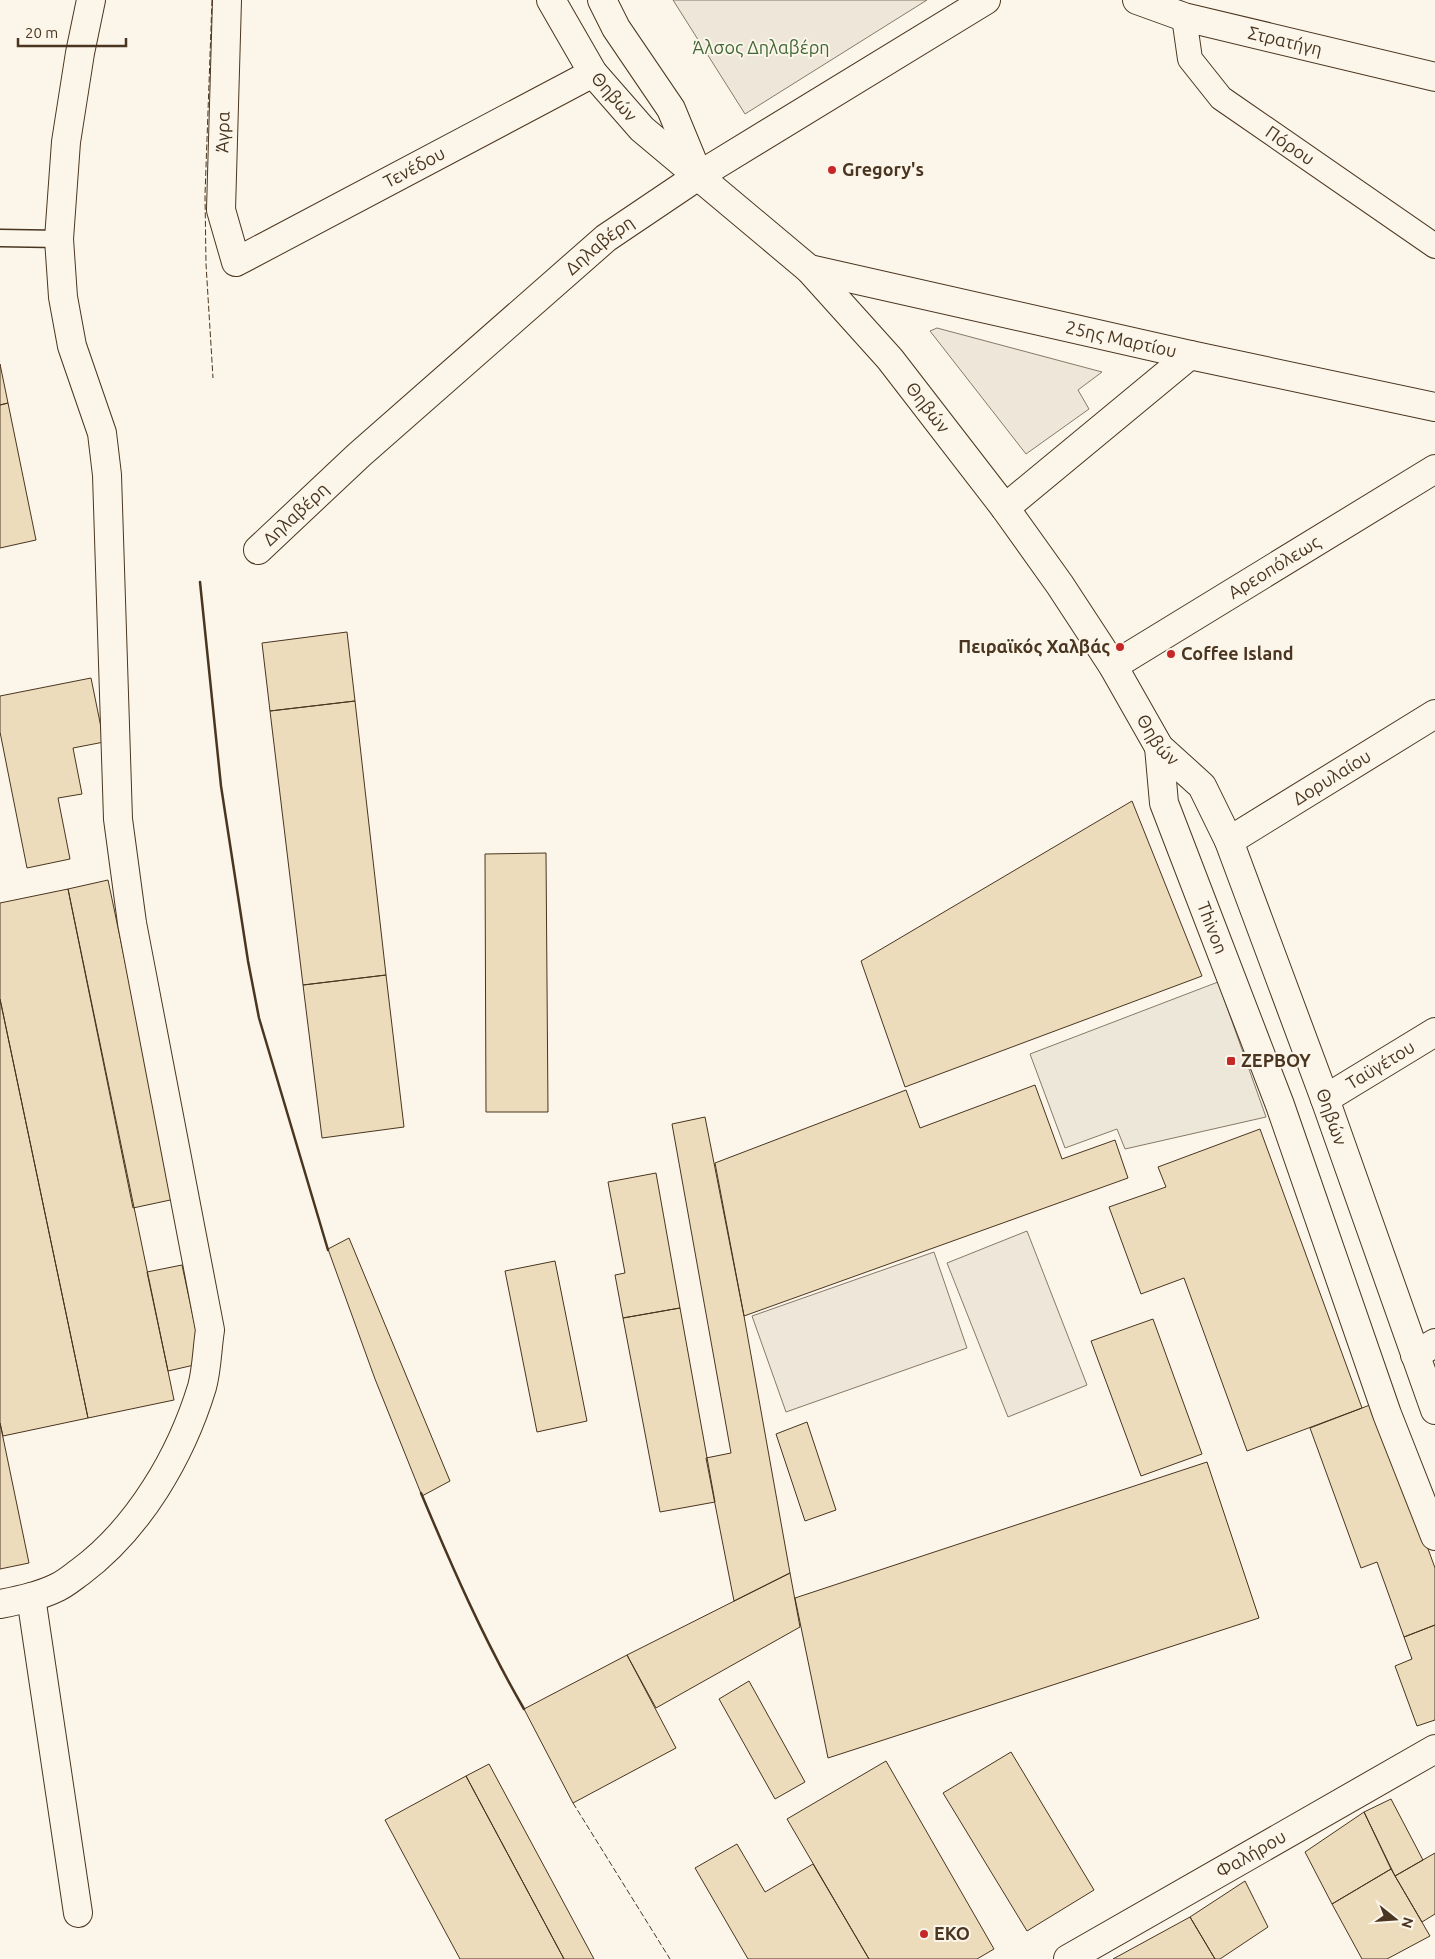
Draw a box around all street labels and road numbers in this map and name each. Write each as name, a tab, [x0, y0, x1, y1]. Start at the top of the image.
street label: Στρατήγη	[1246, 22, 1325, 59]
street label: Θηβών	[588, 68, 642, 125]
street label: Άγρα	[211, 111, 233, 153]
street label: Πόρου	[1262, 121, 1319, 169]
street label: Τενέδου	[380, 142, 448, 191]
street label: Δηλαβέρη	[561, 211, 637, 278]
street label: 25ης Μαρτίου	[1064, 316, 1179, 361]
street label: Θηβών	[902, 378, 954, 437]
street label: Δηλαβέρη	[258, 478, 332, 549]
street label: Αρεοπόλεως	[1224, 531, 1324, 602]
street label: Θηβών	[1133, 710, 1184, 769]
street label: Δορυλαίου	[1289, 745, 1374, 808]
street label: Thivon	[1194, 899, 1232, 956]
street label: Ταϋγέτου	[1342, 1036, 1418, 1093]
street label: Θηβών	[1313, 1085, 1352, 1148]
street label: Φαλήρου	[1212, 1825, 1289, 1881]

